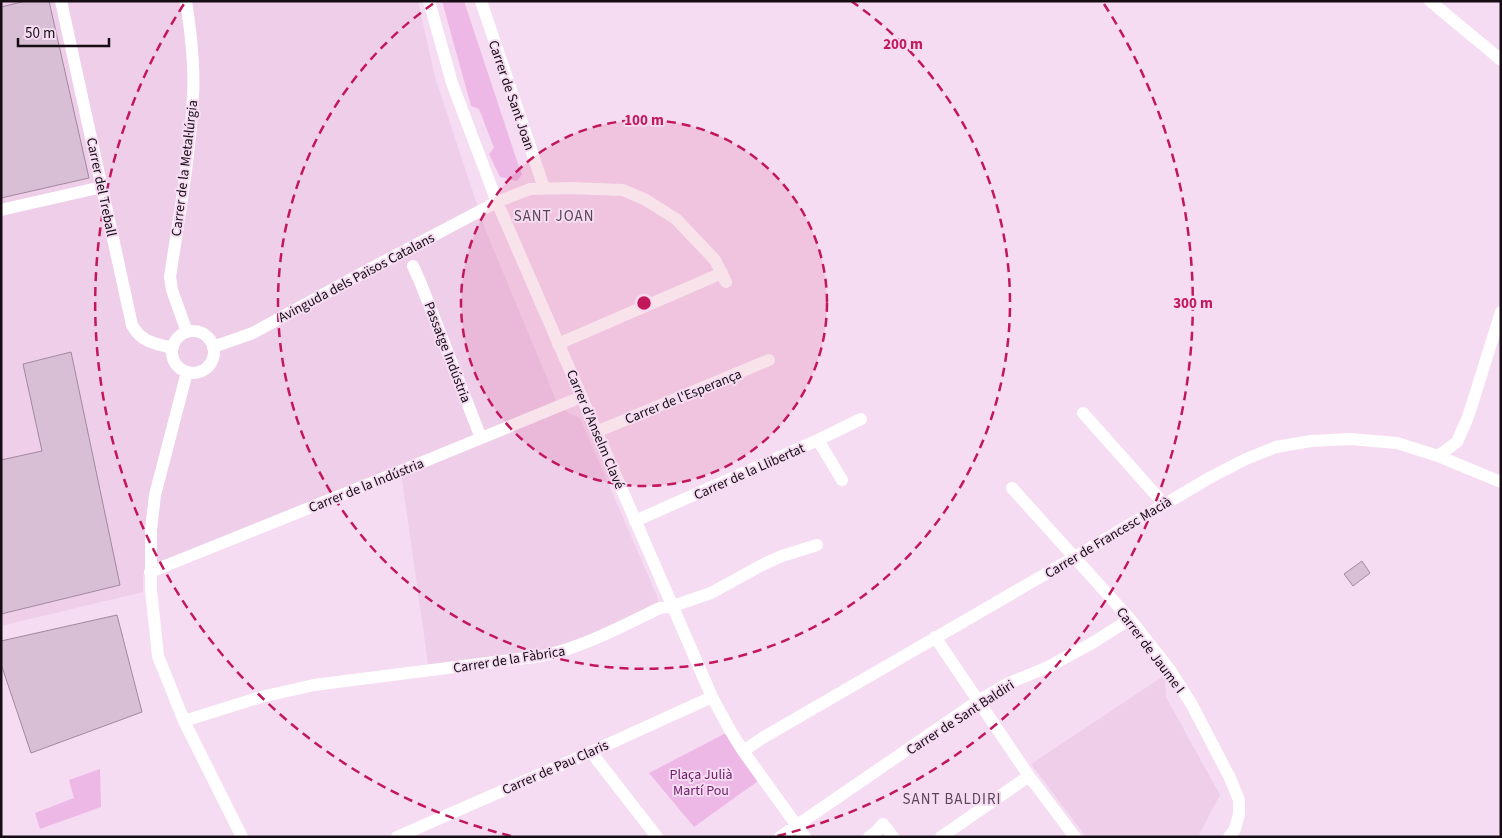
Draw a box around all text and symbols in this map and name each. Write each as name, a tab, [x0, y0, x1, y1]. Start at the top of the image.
scale bar	[18, 15, 109, 47]
text: 50 m	[25, 23, 55, 44]
text: 200 m	[883, 34, 923, 55]
street label: Carrer de Sant Joan	[483, 38, 539, 153]
street label: Carrer de la Metal·lúrgia	[167, 99, 203, 237]
text: 100 m	[624, 110, 664, 131]
street label: Carrer del Treball	[81, 136, 121, 239]
district label: SANT JOAN	[514, 206, 594, 227]
street label: Avinguda dels Països Catalans	[275, 228, 438, 328]
text: 300 m	[1173, 293, 1213, 314]
centre of rings	[635, 294, 653, 312]
street label: Passatge Indústria	[419, 299, 476, 406]
street label: Carrer de l'Esperança	[622, 364, 745, 429]
street label: Carrer d'Anselm Clavé	[561, 367, 629, 492]
street label: Carrer de la Llibertat	[691, 438, 808, 505]
street label: Carrer de la Indústria	[306, 454, 427, 518]
street label: Carrer de Francesc Macià	[1041, 492, 1176, 584]
street label: Carrer de Jaume I	[1111, 603, 1189, 698]
street label: Carrer de la Fàbrica	[452, 641, 567, 679]
street label: Carrer de Sant Baldiri	[903, 675, 1018, 760]
street label: Carrer de Pau Claris	[499, 735, 612, 800]
park label: Plaça Julià Martí Pou	[669, 765, 733, 801]
district label: SANT BALDIRI	[903, 789, 1001, 810]

